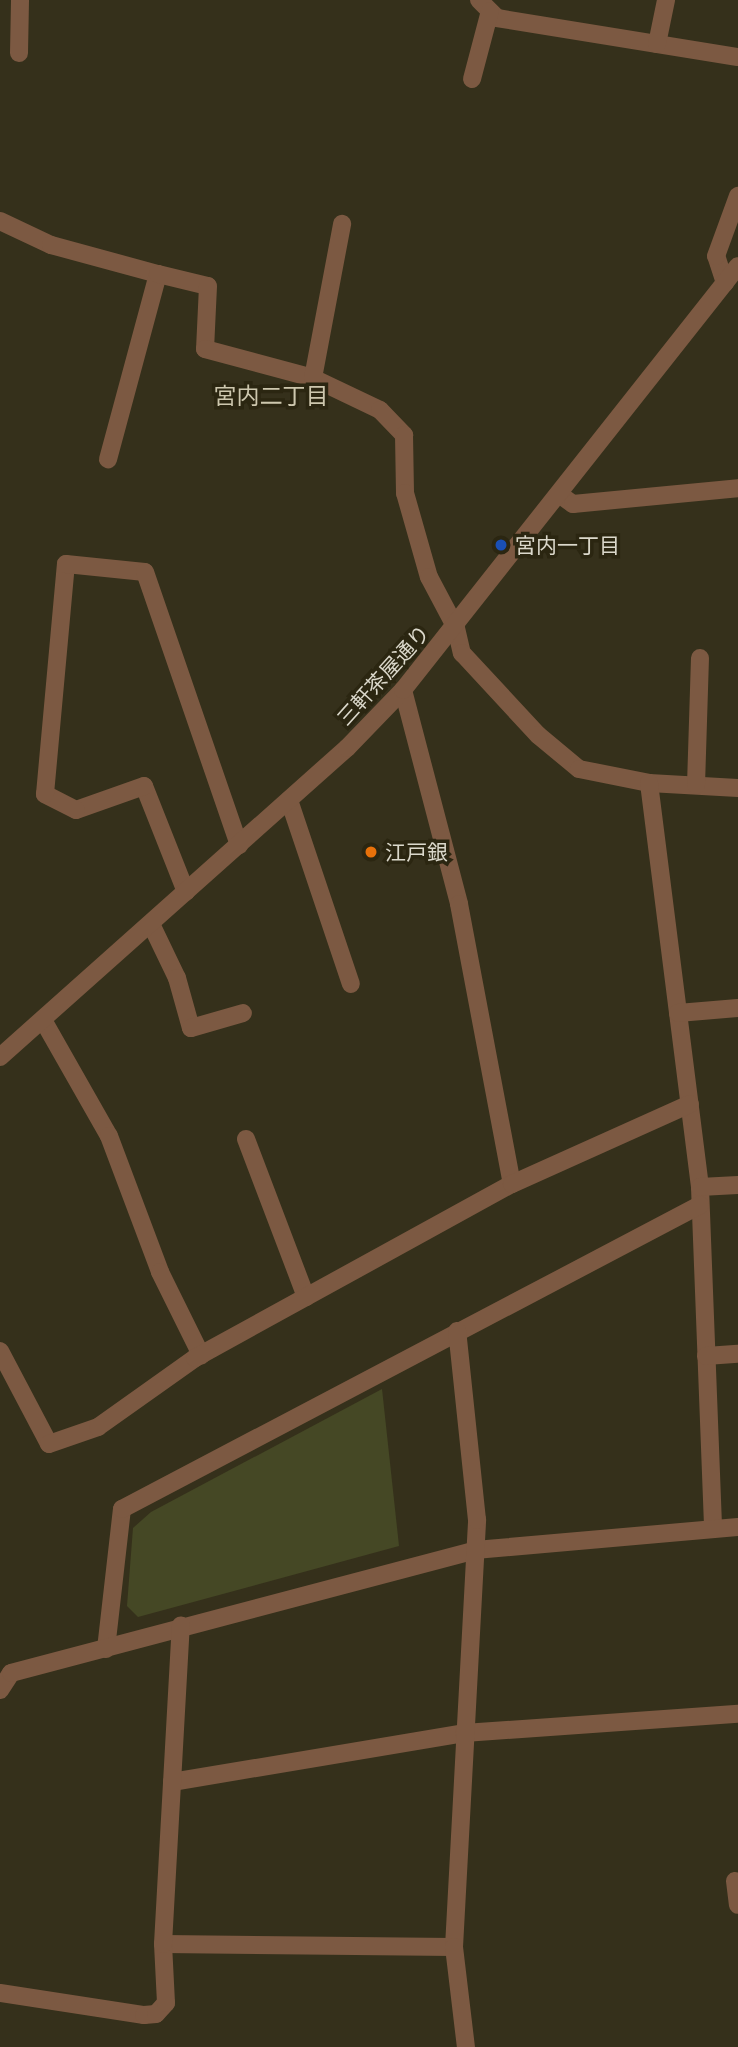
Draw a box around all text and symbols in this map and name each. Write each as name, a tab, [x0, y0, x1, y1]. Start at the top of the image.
district label: 宮内二丁目	[214, 381, 328, 409]
place label: 宮内一丁目	[515, 532, 620, 558]
marker: 宮内一丁目	[493, 537, 509, 553]
street label: 三軒茶屋通り	[331, 620, 435, 730]
place label: 江戸銀	[385, 839, 448, 865]
marker: 江戸銀	[363, 844, 379, 860]

